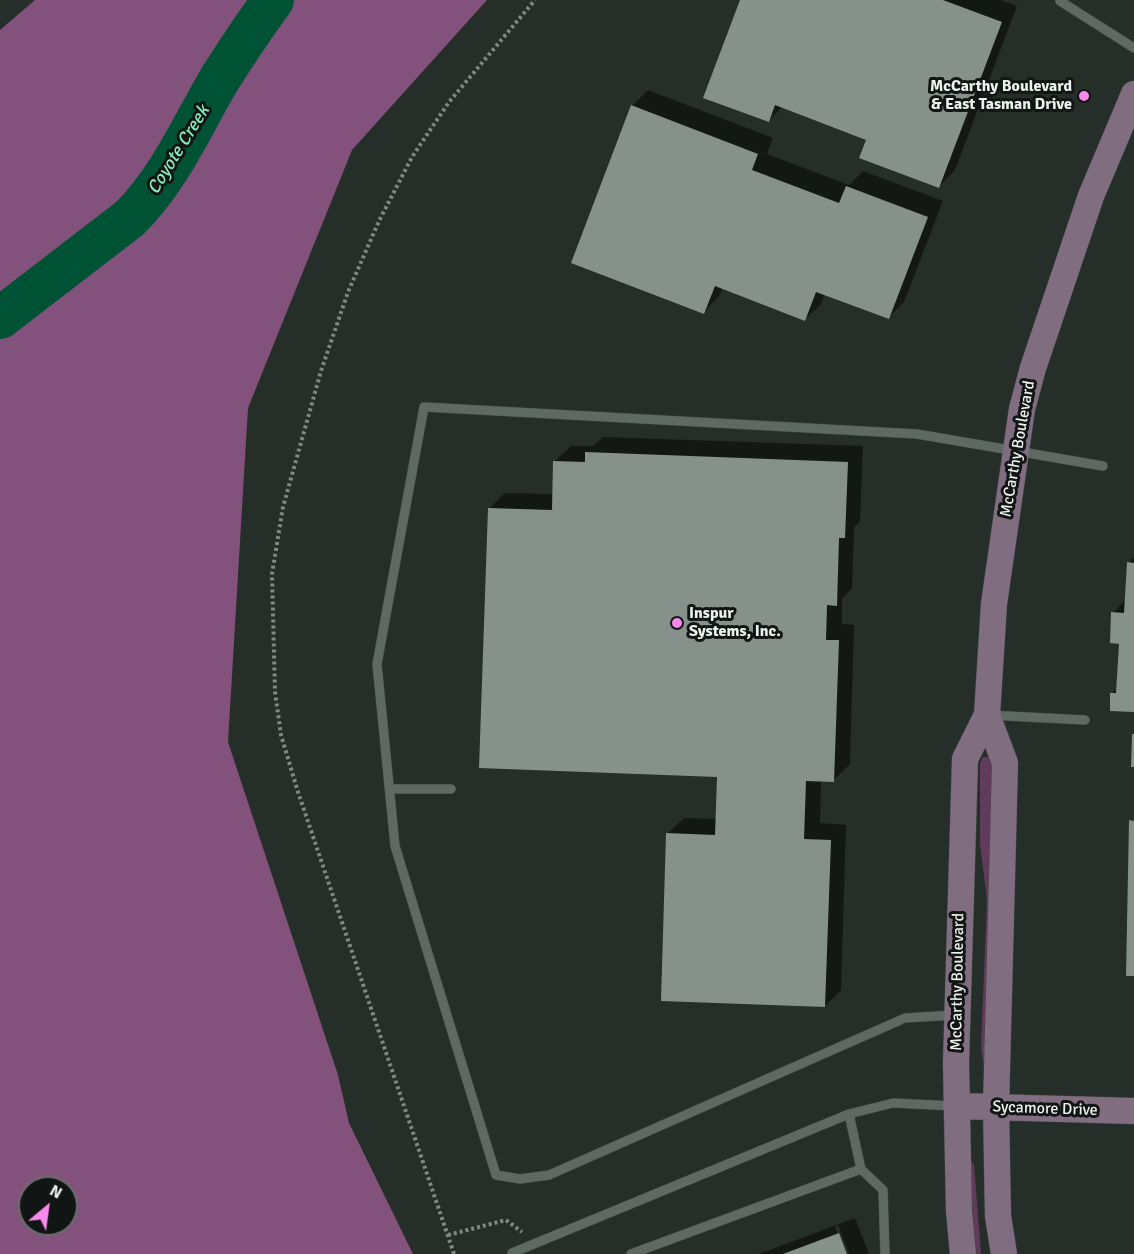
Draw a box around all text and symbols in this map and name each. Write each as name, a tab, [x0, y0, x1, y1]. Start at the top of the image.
place label: McCarthy Boulevard & East Tasman Drive	[930, 77, 1072, 115]
marker: McCarthy Boulevard & East Tasman Drive	[1077, 89, 1091, 103]
water label: Coyote Creek	[143, 102, 215, 198]
street label: McCarthy Boulevard	[997, 379, 1039, 519]
place label: Inspur Systems, Inc.	[689, 604, 781, 642]
marker: Inspur Systems, Inc.	[670, 616, 684, 630]
street label: McCarthy Boulevard	[947, 913, 969, 1051]
street label: Sycamore Drive	[992, 1098, 1098, 1120]
north arrow	[18, 1176, 78, 1236]
text: N	[46, 1181, 65, 1203]

